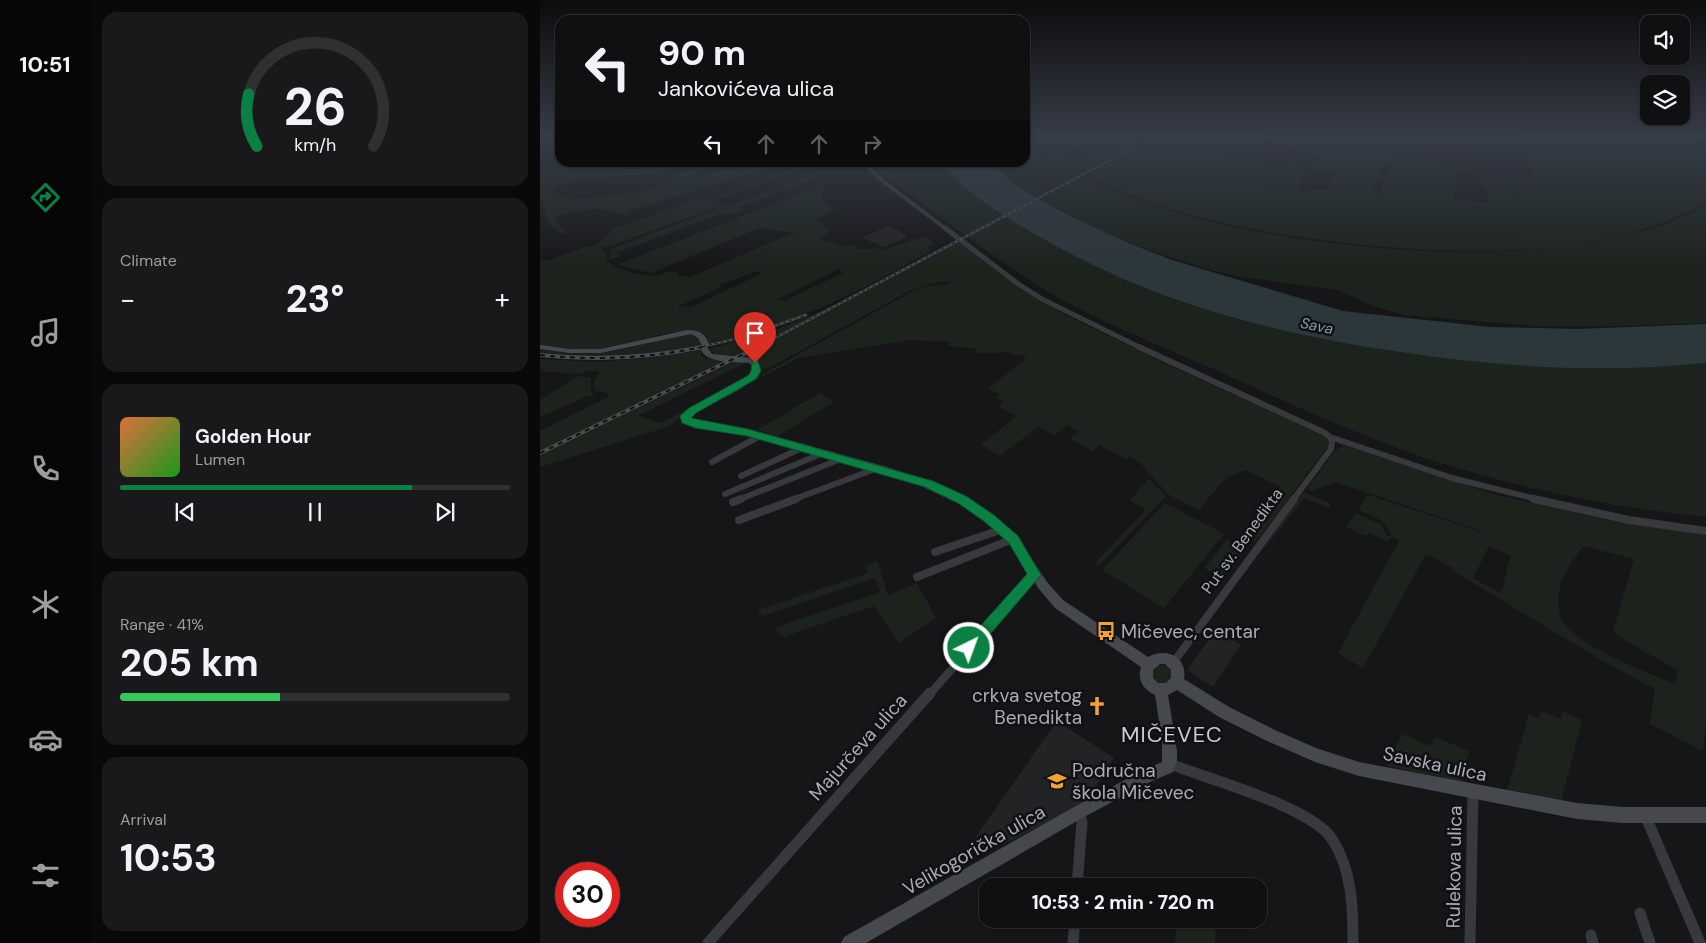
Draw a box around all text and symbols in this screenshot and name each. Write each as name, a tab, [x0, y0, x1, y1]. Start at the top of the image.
map controls	[1640, 15, 1690, 125]
button: sound	[1640, 15, 1690, 65]
text: 90 m	[658, 30, 746, 76]
icon: left	[575, 35, 640, 100]
text: 10:51	[20, 50, 70, 79]
text: 26	[284, 73, 346, 141]
text: Jankovićeva ulica	[658, 74, 834, 103]
button: layers	[1640, 75, 1690, 125]
icon: left	[699, 130, 727, 158]
icon: ahead	[752, 130, 780, 158]
icon: ahead	[805, 130, 833, 158]
icon: right	[858, 130, 886, 158]
text: km/h	[294, 133, 336, 157]
icon: directions	[28, 180, 63, 215]
text: Climate	[120, 250, 177, 271]
text: 23°	[286, 274, 344, 324]
text: −	[120, 281, 135, 318]
text: +	[495, 281, 510, 318]
pin	[734, 312, 776, 363]
water label: Sava	[1299, 313, 1335, 339]
icon: music	[28, 315, 63, 350]
icon: arrive	[741, 319, 769, 347]
text: Golden Hour	[195, 424, 311, 449]
text: Lumen	[195, 449, 245, 470]
icon: phone	[28, 451, 63, 486]
street label: Put sv. Benedikta	[1197, 484, 1287, 598]
icon: previous	[171, 498, 199, 526]
icon: pause	[301, 498, 329, 526]
icon: next	[431, 498, 459, 526]
icon: climate	[28, 587, 63, 622]
text: Range · 41%	[120, 614, 204, 635]
place label: Mičevec, centar	[1121, 619, 1260, 644]
bus stop icon: Mičevec, centar	[1095, 620, 1117, 642]
position arrow	[942, 621, 994, 673]
text: 205 km	[120, 638, 259, 688]
place label: crkva svetog Benedikta	[972, 683, 1082, 730]
street label: Majurčeva ulica	[803, 688, 913, 806]
church icon: crkva svetog Benedikta	[1086, 695, 1108, 717]
district label: MIČEVEC	[1121, 720, 1223, 749]
icon: car	[28, 722, 63, 757]
street label: Savska ulica	[1381, 741, 1489, 787]
place label: Područna škola Mičevec	[1072, 758, 1194, 805]
school or university icon: Područna škola Mičevec	[1046, 770, 1068, 792]
street label: Velikogorička ulica	[898, 799, 1050, 901]
street label: Rulekova ulica	[1440, 805, 1468, 929]
text: Arrival	[120, 809, 167, 830]
text: 10:53	[120, 833, 217, 883]
icon: filters	[28, 858, 63, 893]
speed limit sign: 30	[555, 862, 620, 927]
text: 10:53 · 2 min · 720 m	[1032, 890, 1214, 915]

